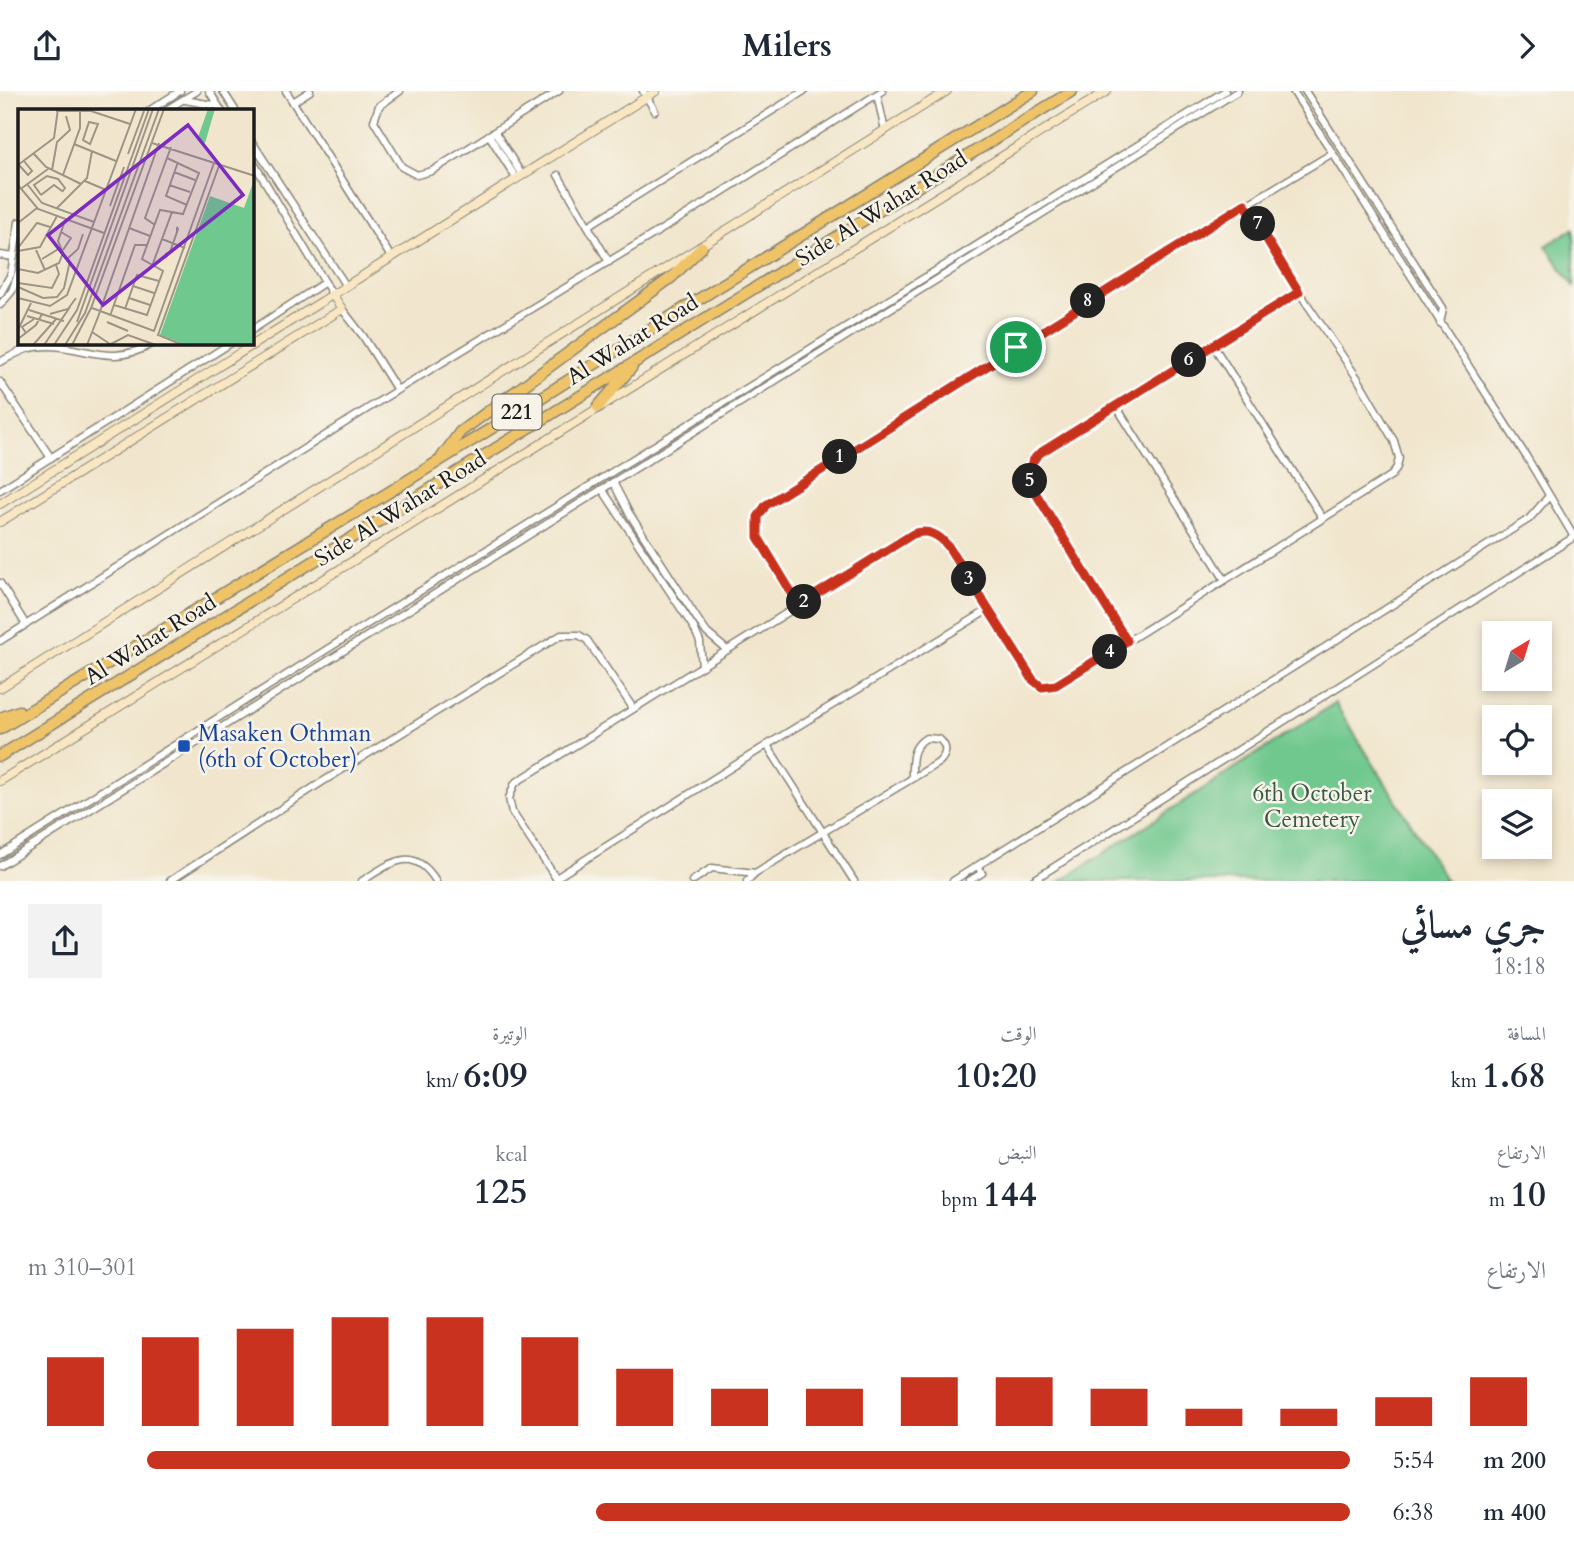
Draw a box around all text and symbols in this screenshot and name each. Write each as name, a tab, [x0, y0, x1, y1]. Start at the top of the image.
text: Milers	[742, 24, 832, 68]
icon: share	[28, 27, 66, 65]
icon: forward	[1508, 27, 1546, 65]
inset map	[18, 109, 254, 345]
street label: Side Al Wahat Road	[789, 143, 974, 274]
pin: 7	[1240, 207, 1276, 241]
text: 7	[1253, 210, 1262, 236]
pin: 8	[1070, 283, 1106, 319]
street label: Al Wahat Road	[560, 286, 705, 392]
text: 8	[1083, 287, 1092, 313]
pin	[986, 317, 1046, 377]
icon: arrive	[997, 328, 1035, 366]
pin: 6	[1172, 343, 1206, 377]
text: 6	[1184, 346, 1193, 372]
road number: 221	[492, 395, 542, 429]
pin: 1	[822, 439, 858, 475]
street label: Side Al Wahat Road	[308, 443, 493, 574]
text: 1	[835, 443, 844, 469]
pin: 5	[1012, 463, 1048, 499]
text: 5	[1025, 467, 1034, 493]
pin: 3	[951, 561, 986, 596]
text: 3	[964, 565, 973, 591]
pin: 2	[786, 585, 822, 619]
street label: Al Wahat Road	[78, 586, 223, 692]
text: 2	[799, 588, 808, 614]
north arrow	[1482, 621, 1552, 691]
map controls	[1482, 621, 1552, 859]
pin: 4	[1092, 635, 1128, 669]
text: 4	[1105, 638, 1114, 664]
button: locate	[1482, 705, 1552, 775]
place label: Masaken Othman (6th of October)	[198, 718, 371, 775]
marker: Masaken Othman (6th of October)	[176, 738, 192, 754]
park label: 6th October Cemetery	[1252, 778, 1372, 835]
button: layers	[1482, 789, 1552, 859]
text: جري مسائي	[1400, 899, 1546, 951]
button: share	[28, 904, 102, 978]
text: 18:18	[1493, 951, 1546, 982]
text: الوتيرة	[492, 1021, 527, 1047]
text: الوقت	[1000, 1021, 1037, 1047]
text: المسافة	[1507, 1021, 1546, 1047]
text: 6:09	[463, 1052, 527, 1100]
text: 10:20	[955, 1052, 1037, 1100]
text: 1.68	[1482, 1052, 1546, 1100]
text: /km	[426, 1068, 463, 1094]
text: km	[1451, 1068, 1482, 1094]
text: النبض	[998, 1140, 1037, 1166]
text: الارتفاع	[1497, 1140, 1546, 1166]
text: kcal	[495, 1142, 527, 1168]
text: 125	[474, 1168, 527, 1216]
text: 144	[983, 1171, 1037, 1219]
text: 10	[1510, 1171, 1546, 1219]
text: bpm	[941, 1187, 983, 1213]
text: m	[1489, 1187, 1510, 1213]
text: 301–310 m	[28, 1252, 137, 1283]
text: الارتفاع	[1486, 1255, 1546, 1286]
text: 5:54	[1393, 1445, 1434, 1476]
text: 200 m	[1483, 1445, 1546, 1476]
text: 6:38	[1393, 1497, 1434, 1528]
text: 400 m	[1483, 1497, 1546, 1528]

